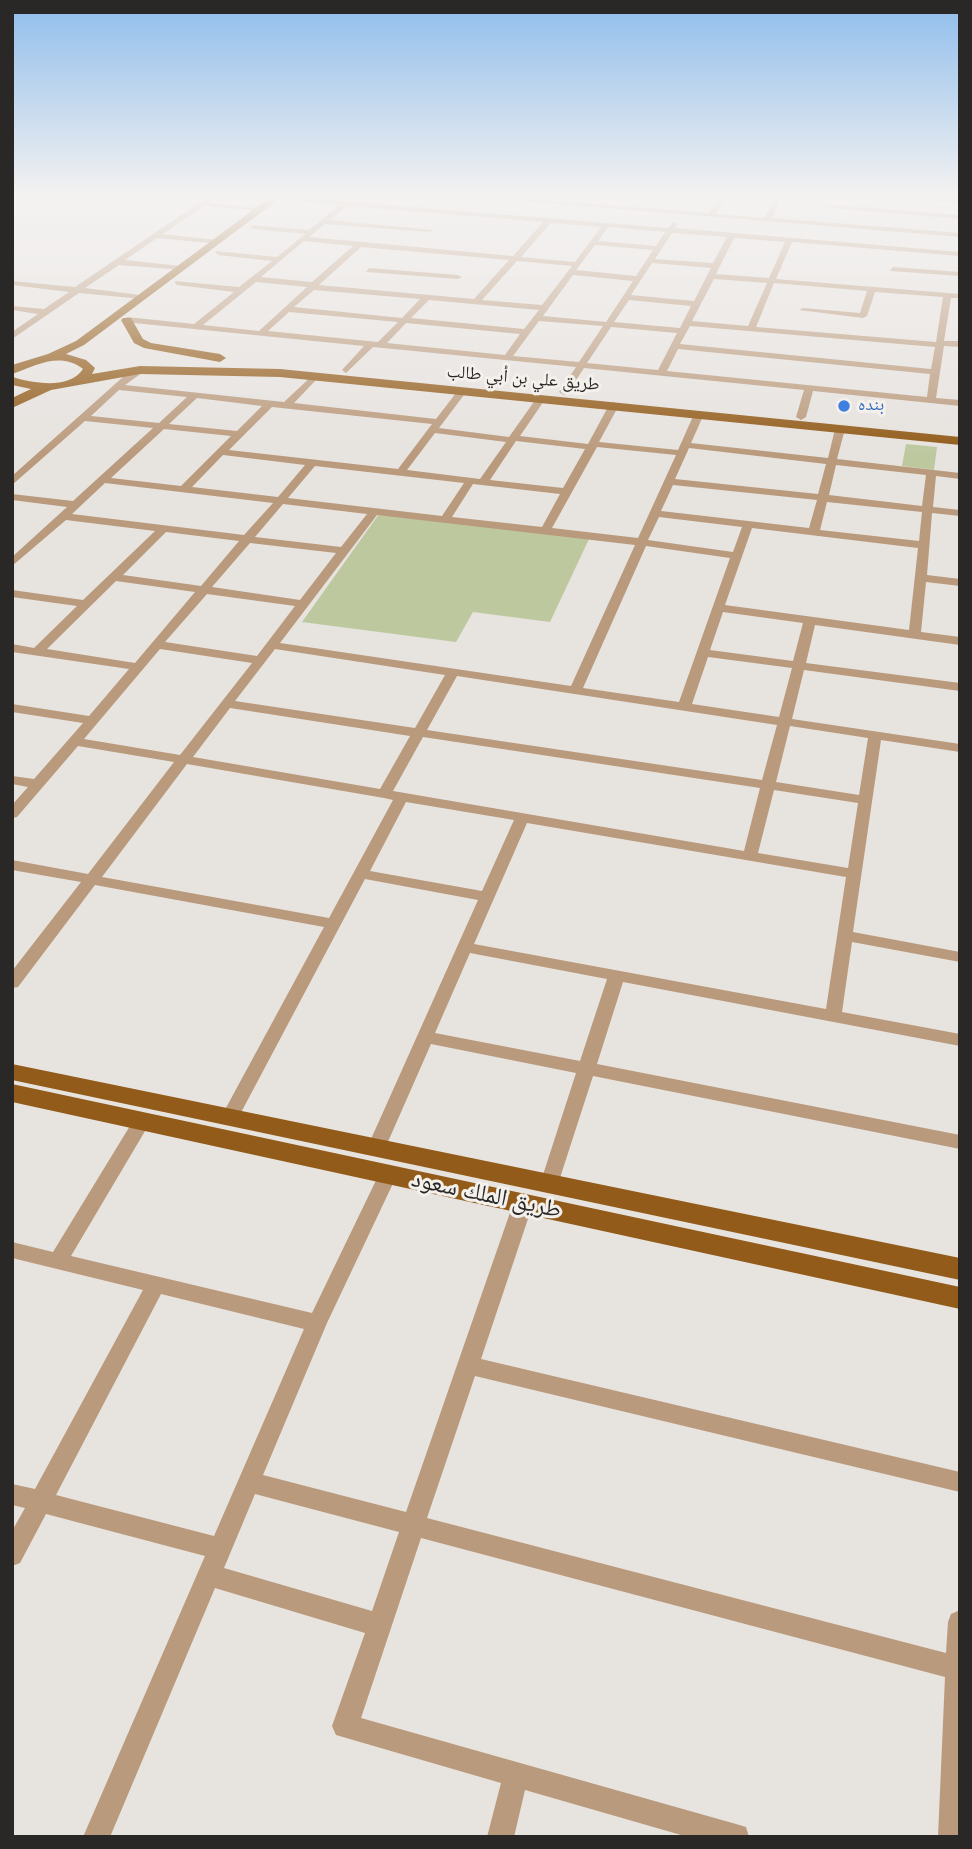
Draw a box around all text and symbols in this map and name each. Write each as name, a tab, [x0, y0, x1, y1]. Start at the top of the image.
street label: طريق علي بن أبي طالب	[446, 362, 600, 396]
place label: بنده	[858, 395, 884, 417]
marker: بنده	[836, 398, 852, 414]
street label: طريق الملك سعود	[408, 1166, 564, 1226]

